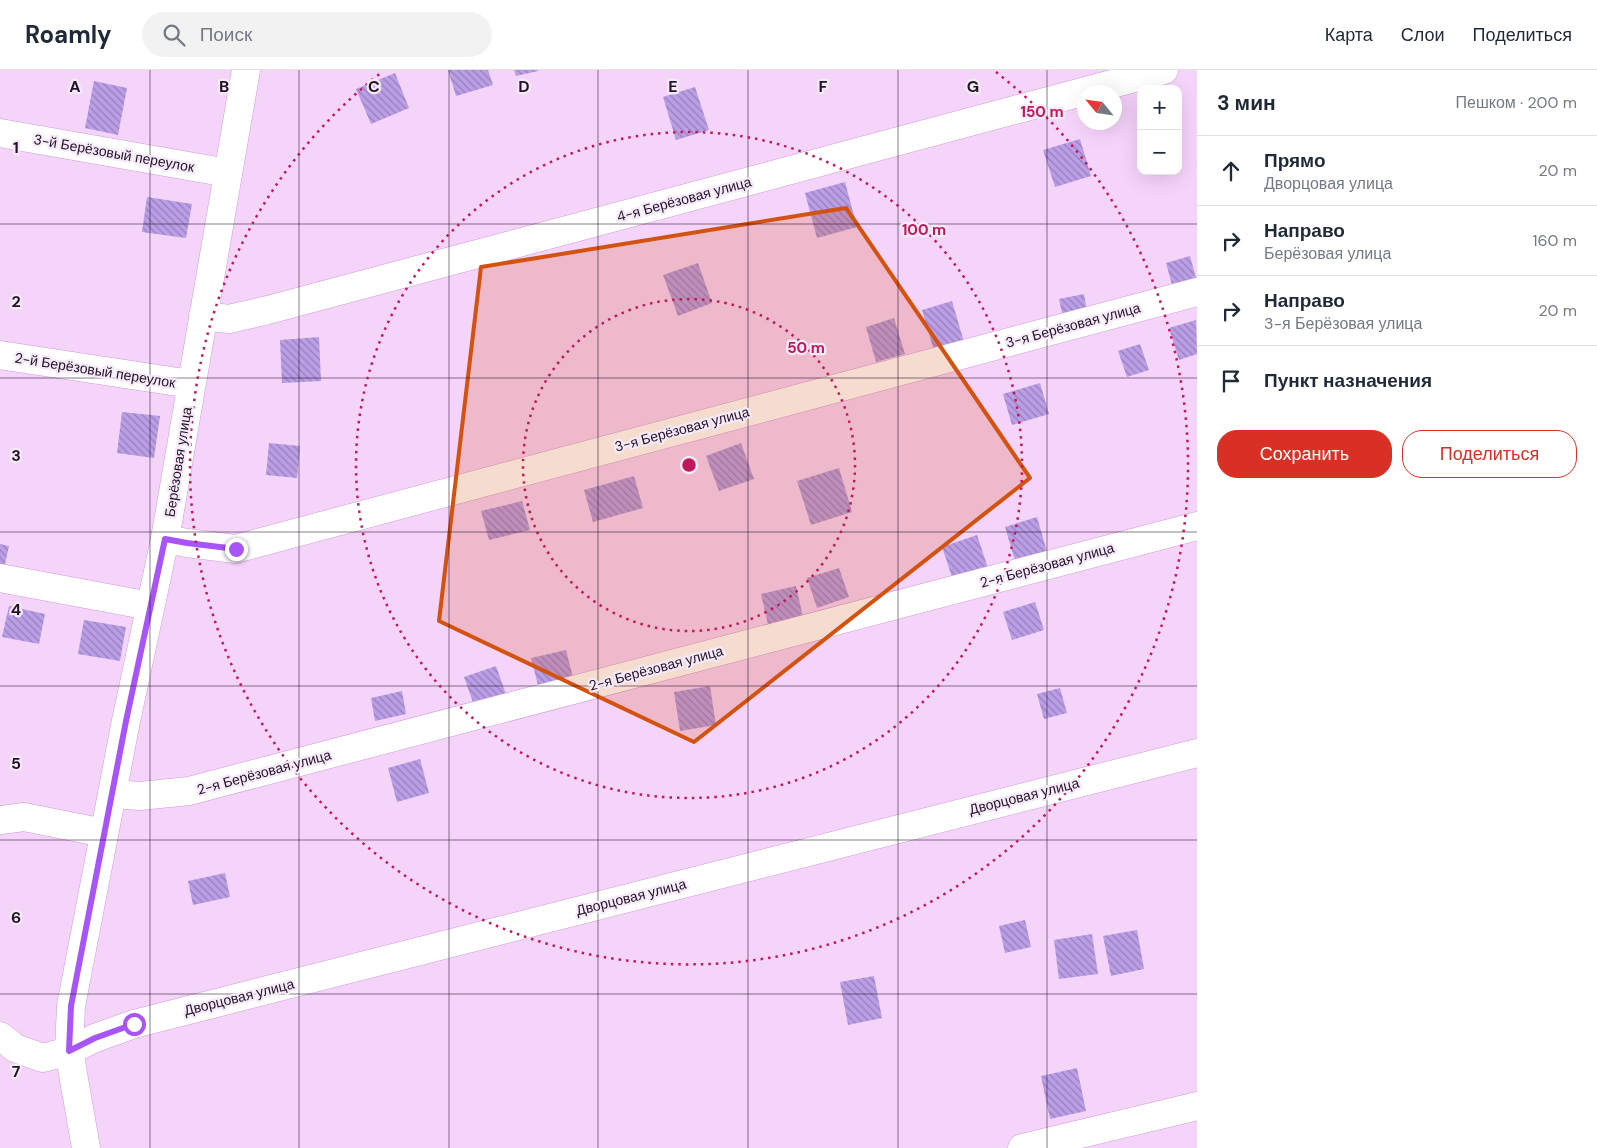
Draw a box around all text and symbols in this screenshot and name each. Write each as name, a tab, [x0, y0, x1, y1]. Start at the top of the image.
search box	[142, 12, 492, 57]
text: Roamly	[25, 19, 112, 50]
icon: search	[160, 21, 188, 49]
text: Поиск	[200, 22, 252, 47]
text: Карта	[1325, 23, 1373, 47]
text: Слои	[1401, 23, 1445, 47]
text: Поделиться	[1473, 23, 1572, 47]
text: A	[69, 76, 81, 97]
text: B	[219, 76, 229, 97]
text: C	[368, 76, 380, 97]
text: D	[518, 76, 530, 97]
text: E	[668, 76, 678, 97]
text: F	[819, 76, 828, 97]
text: G	[967, 76, 979, 97]
north arrow	[1077, 85, 1122, 130]
map controls	[1137, 85, 1182, 175]
button: +	[1137, 85, 1182, 130]
text: 3 мин	[1217, 89, 1276, 117]
text: Пешком · 200 m	[1456, 92, 1577, 113]
text: 150 m	[1021, 102, 1064, 122]
street label: 3-й Берёзовый переулок	[32, 130, 197, 176]
button: −	[1137, 130, 1182, 175]
text: 1	[13, 137, 19, 158]
text: Прямо	[1264, 148, 1326, 173]
icon: ahead	[1217, 157, 1245, 185]
text: 20 m	[1538, 160, 1577, 181]
street label: 4-я Берёзовая улица	[615, 172, 754, 226]
text: Дворцовая улица	[1264, 173, 1393, 194]
text: Направо	[1264, 218, 1345, 243]
text: 100 m	[902, 220, 946, 240]
icon: right	[1217, 227, 1245, 255]
text: 160 m	[1533, 230, 1577, 251]
text: Берёзовая улица	[1264, 243, 1391, 264]
text: Направо	[1264, 288, 1345, 313]
text: 2	[11, 291, 21, 312]
icon: right	[1217, 297, 1245, 325]
street label: 3-я Берёзовая улица	[1004, 298, 1142, 352]
text: 20 m	[1538, 300, 1577, 321]
text: 3-я Берёзовая улица	[1264, 313, 1422, 334]
text: 50 m	[787, 338, 825, 358]
street label: 2-й Берёзовый переулок	[13, 348, 178, 392]
icon: arrive	[1217, 367, 1245, 395]
text: Пункт назначения	[1264, 368, 1432, 393]
street label: 3-я Берёзовая улица	[613, 402, 751, 456]
street label: Берёзовая улица	[160, 405, 196, 518]
button: Сохранить	[1217, 430, 1392, 478]
button: Поделиться	[1402, 430, 1577, 478]
text: 3	[11, 445, 21, 466]
centre of rings	[680, 456, 698, 474]
route end	[225, 538, 248, 561]
street label: 2-я Берёзовая улица	[978, 538, 1116, 592]
text: 4	[11, 599, 21, 620]
street label: 2-я Берёзовая улица	[587, 641, 725, 695]
street label: 2-я Берёзовая улица	[195, 745, 333, 799]
text: 5	[11, 753, 21, 774]
street label: Дворцовая улица	[967, 774, 1081, 818]
street label: Дворцовая улица	[574, 875, 688, 919]
text: 6	[11, 907, 21, 928]
street label: Дворцовая улица	[182, 975, 296, 1019]
route start	[123, 1013, 146, 1036]
text: 7	[12, 1061, 21, 1082]

